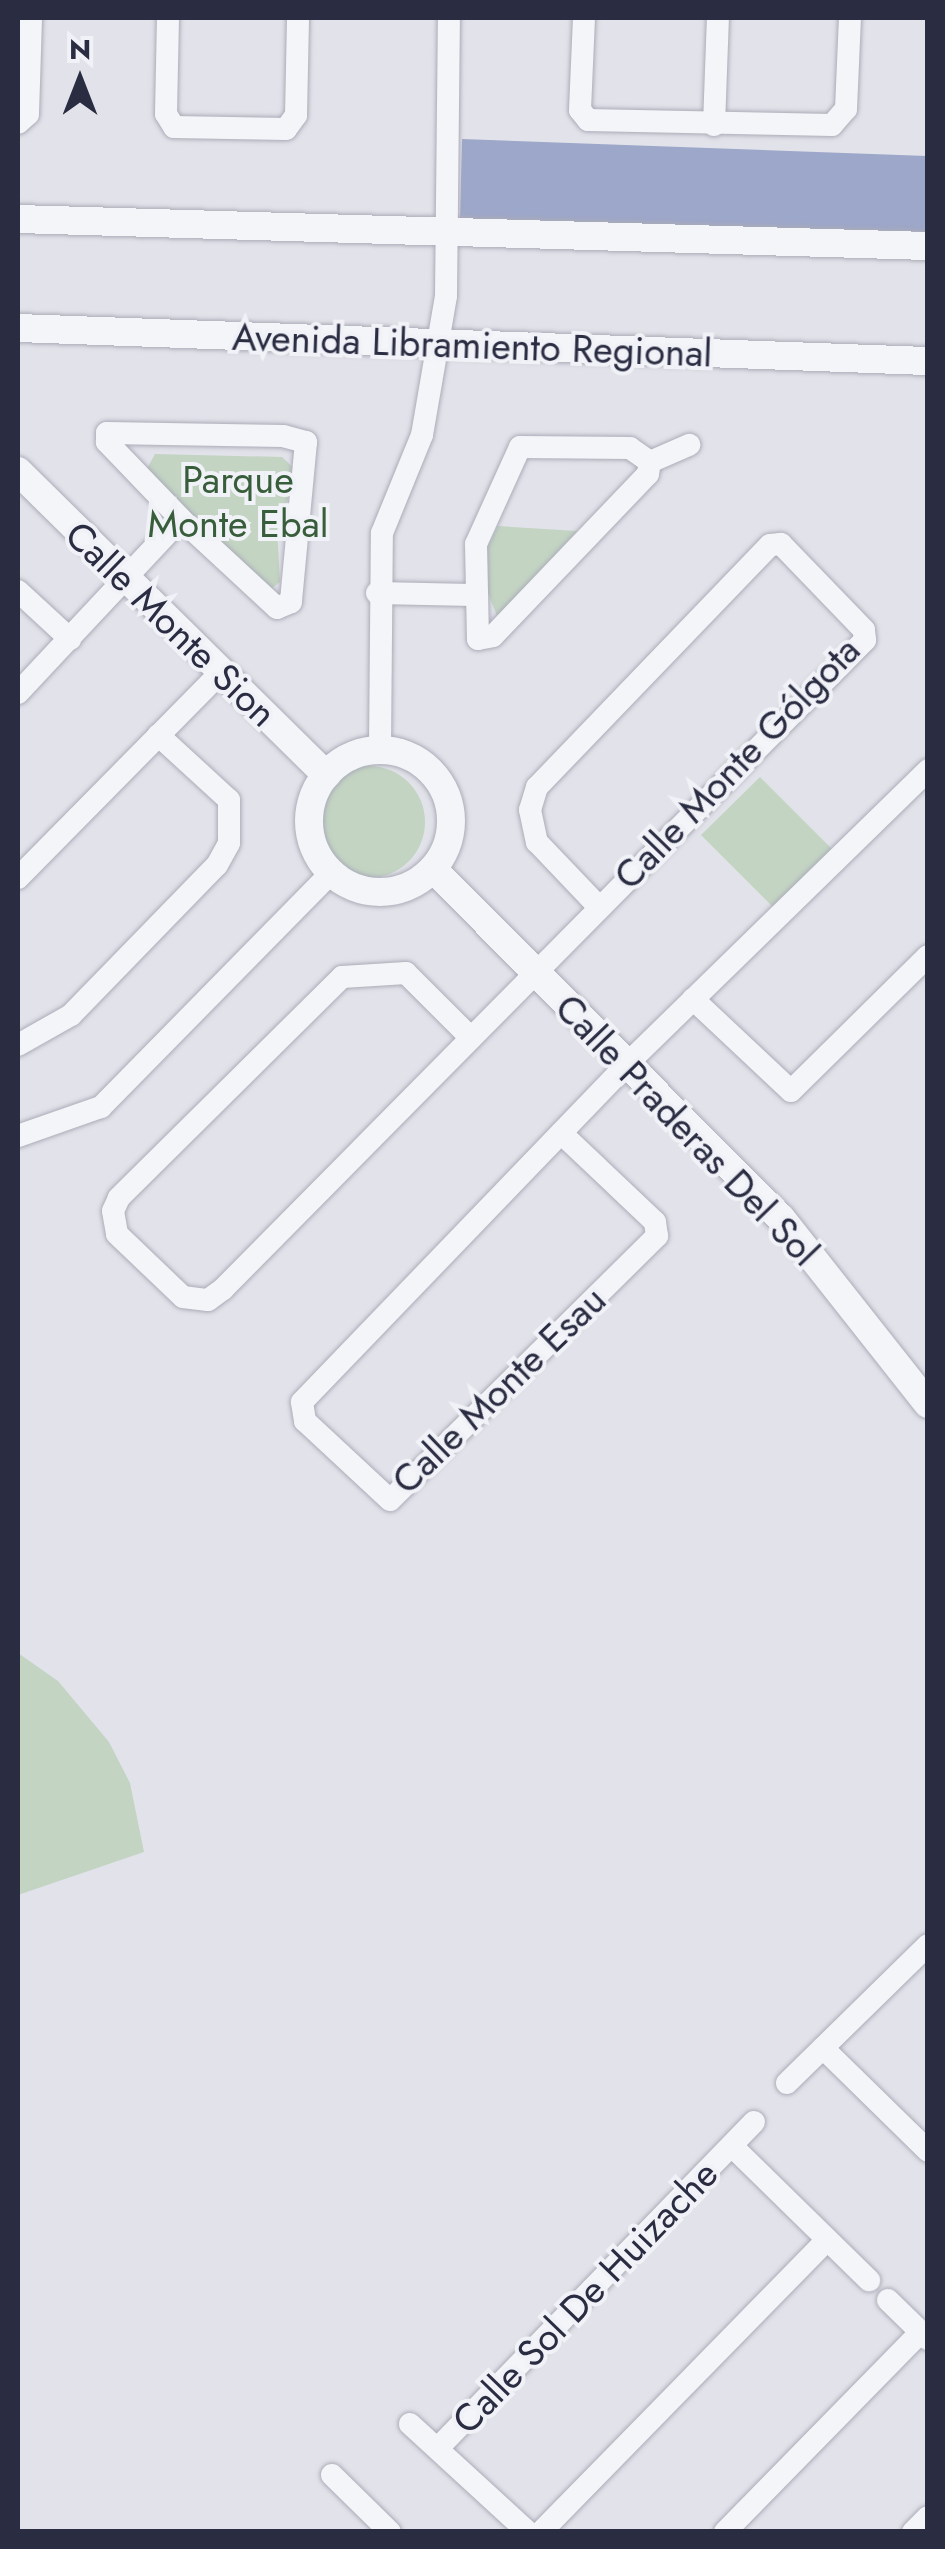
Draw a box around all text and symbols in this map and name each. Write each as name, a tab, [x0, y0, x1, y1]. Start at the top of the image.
text: N	[69, 29, 91, 70]
north arrow	[30, 30, 130, 130]
street label: Avenida Libramiento Regional	[231, 314, 713, 376]
park label: Parque Monte Ebal	[147, 457, 329, 546]
street label: Calle Monte Sion	[56, 512, 286, 736]
street label: Calle Monte Gólgota	[605, 627, 869, 899]
street label: Calle Praderas Del Sol	[546, 985, 828, 1275]
street label: Calle Monte Esau	[383, 1277, 615, 1503]
street label: Calle Sol De Huizache	[443, 2151, 727, 2443]

